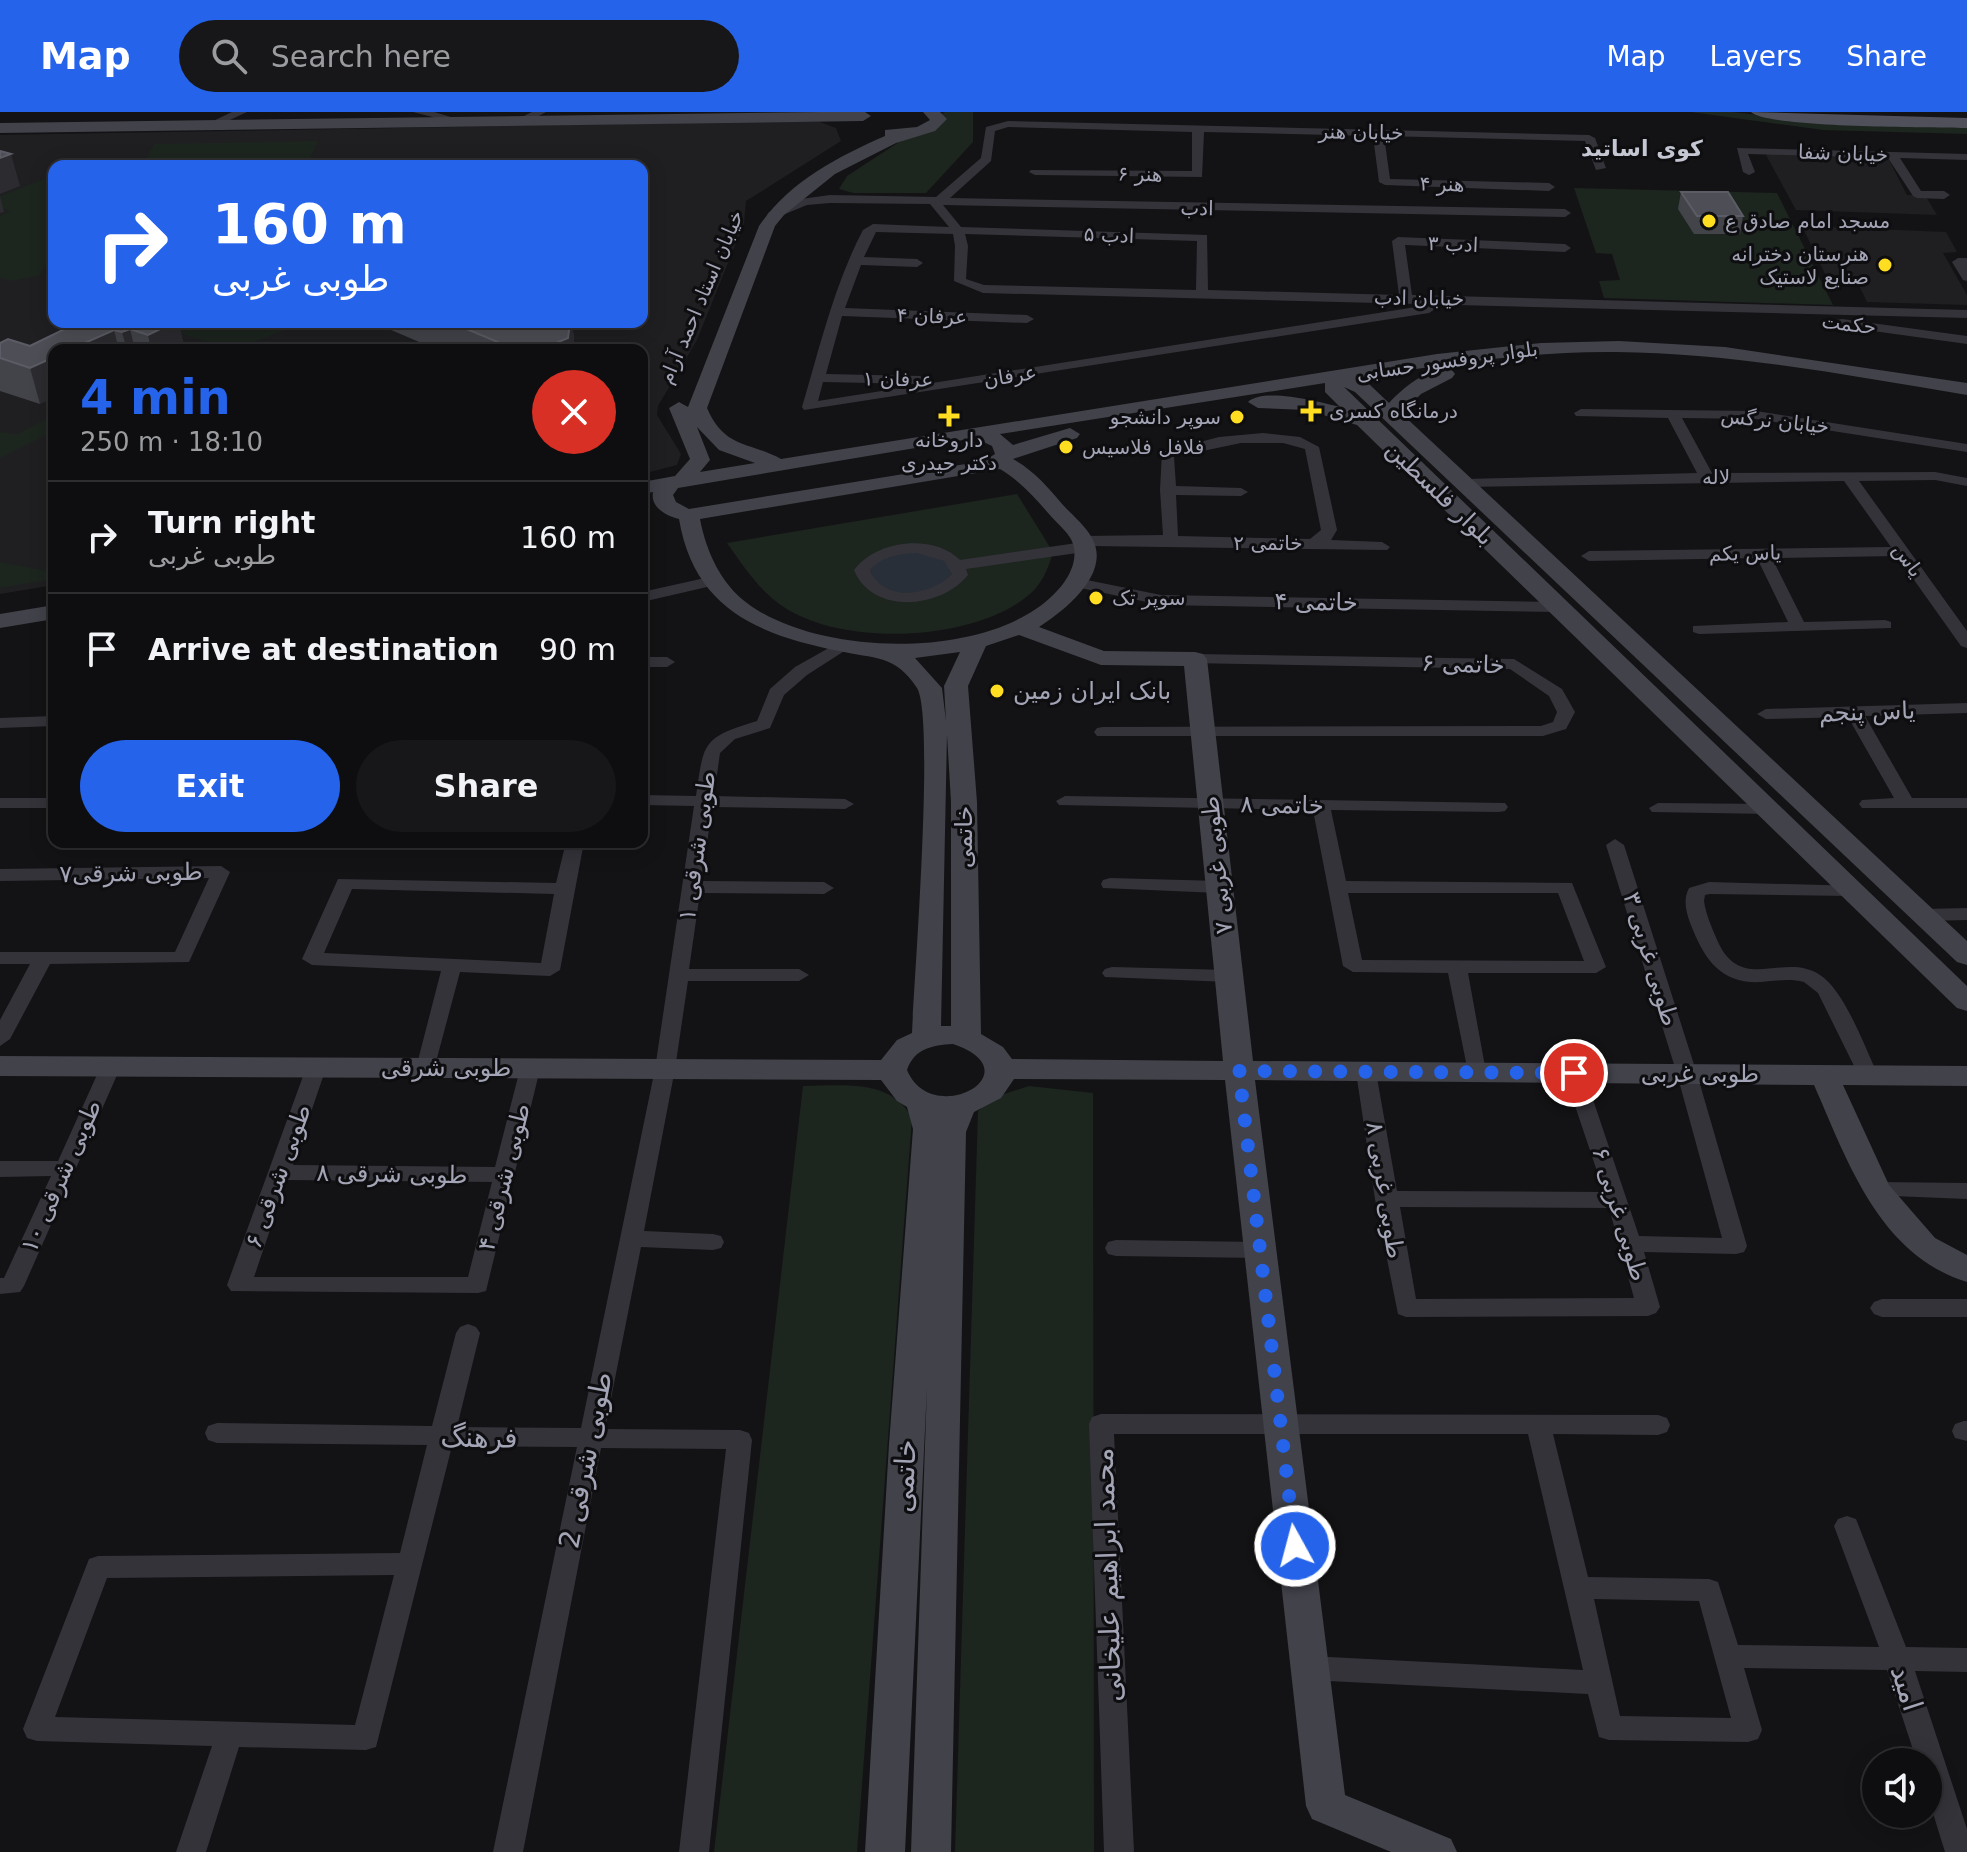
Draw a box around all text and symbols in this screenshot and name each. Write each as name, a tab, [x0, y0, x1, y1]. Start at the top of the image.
search box	[179, 20, 739, 92]
text: Map	[40, 34, 131, 78]
icon: search	[207, 34, 251, 78]
text: Search here	[271, 39, 451, 74]
text: Map	[1606, 40, 1666, 73]
text: Layers	[1710, 40, 1802, 73]
text: Share	[1846, 40, 1927, 73]
street label: خیابان هنر	[1317, 119, 1404, 145]
district label: کوی اساتید	[1581, 136, 1703, 162]
street label: خیابان شفا	[1798, 139, 1888, 167]
street label: هنر ۶	[1117, 162, 1163, 186]
street label: هنر ۴	[1419, 172, 1465, 196]
text: 160 m	[212, 191, 407, 256]
icon: right	[80, 192, 184, 296]
street label: ادب	[1180, 196, 1214, 220]
street label: خیابان استاد احمد آرام	[653, 206, 748, 387]
place label: مسجد امام صادق ع	[1725, 209, 1890, 233]
marker: مسجد امام صادق ع	[1700, 212, 1718, 230]
street label: ادب ۵	[1083, 222, 1135, 248]
street label: ادب ۳	[1427, 231, 1479, 257]
place label: هنرستان دخترانه صنایع لاستیک	[1731, 242, 1869, 289]
marker: هنرستان دخترانه صنایع لاستیک	[1876, 256, 1894, 274]
text: طوبی غربی	[212, 258, 389, 299]
street label: خیابان ادب	[1374, 285, 1464, 311]
street label: عرفان ۴	[896, 303, 968, 329]
street label: حکمت	[1820, 309, 1878, 339]
street label: بلوار پروفسور حسابی	[1355, 336, 1539, 387]
street label: عرفان	[982, 360, 1038, 392]
street label: عرفان ۱	[863, 366, 933, 392]
text: 4 min	[80, 369, 231, 425]
button: close	[532, 370, 616, 454]
place label: درمانگاه کسری	[1329, 399, 1458, 423]
marker: درمانگاه کسری	[1300, 400, 1322, 422]
street label: خیابان نرگس	[1720, 403, 1830, 439]
place label: سوپر دانشجو	[1109, 405, 1221, 430]
marker: داروخانه دکتر حیدری	[940, 407, 958, 425]
marker: سوپر دانشجو	[1228, 408, 1246, 426]
text: 250 m · 18:10	[80, 427, 263, 457]
place label: داروخانه دکتر حیدری	[901, 428, 997, 475]
place label: فلافل فلاسیس	[1082, 435, 1204, 459]
street label: بلوار فلسطین	[1380, 435, 1500, 551]
marker: فلافل فلاسیس	[1057, 438, 1075, 456]
street label: لاله	[1702, 465, 1730, 489]
text: Turn right	[148, 505, 315, 540]
icon: right	[80, 515, 124, 559]
text: 160 m	[520, 520, 616, 555]
street label: خاتمی ۲	[1233, 531, 1303, 555]
street label: یاس	[1888, 538, 1928, 582]
text: طوبی غربی	[148, 540, 276, 570]
street label: یاس یکم	[1709, 540, 1781, 566]
place label: سوپر تک	[1112, 586, 1186, 611]
street label: خاتمی ۴	[1274, 587, 1358, 617]
marker: سوپر تک	[1087, 589, 1105, 607]
icon: arrive	[80, 627, 124, 671]
text: Arrive at destination	[148, 632, 499, 667]
text: 90 m	[539, 632, 616, 667]
street label: خاتمی ۶	[1421, 649, 1505, 679]
place label: بانک ایران زمین	[1013, 677, 1171, 705]
marker: بانک ایران زمین	[988, 682, 1006, 700]
street label: یاس پنجم	[1818, 696, 1916, 728]
button: Exit	[80, 740, 340, 832]
button: Share	[356, 740, 616, 832]
street label: طوبی شرقی ۱	[673, 769, 721, 923]
street label: خاتمی ۸	[1240, 790, 1324, 820]
street label: طوبی غربی ۷	[1196, 795, 1238, 935]
street label: خاتمی	[950, 806, 978, 868]
street label: طوبی شرقی۷	[59, 858, 203, 888]
street label: طوبی غربی ۳	[1617, 889, 1685, 1029]
pin	[1540, 1039, 1608, 1107]
icon: arrive	[1552, 1051, 1596, 1095]
street label: طوبی شرقی	[381, 1054, 511, 1082]
street label: طوبی غربی	[1641, 1060, 1759, 1088]
street label: طوبی شرقی ۱۰	[15, 1095, 107, 1257]
street label: طوبی شرقی ۶	[239, 1100, 317, 1252]
street label: طوبی شرقی ۴	[472, 1100, 536, 1254]
street label: طوبی غربی ۸	[1360, 1119, 1410, 1261]
street label: طوبی غربی ۶	[1586, 1144, 1654, 1284]
street label: طوبی شرقی ۸	[316, 1159, 468, 1189]
street label: طوبی شرقی 2	[552, 1369, 619, 1551]
street label: فرهنگ	[440, 1420, 518, 1455]
street label: خاتمی	[886, 1439, 923, 1513]
street label: محمد ابراهیم علیخانی	[1087, 1447, 1128, 1703]
position arrow	[1253, 1504, 1337, 1588]
street label: امید	[1884, 1661, 1929, 1715]
map controls	[1862, 1748, 1942, 1828]
button: sound	[1862, 1748, 1942, 1828]

